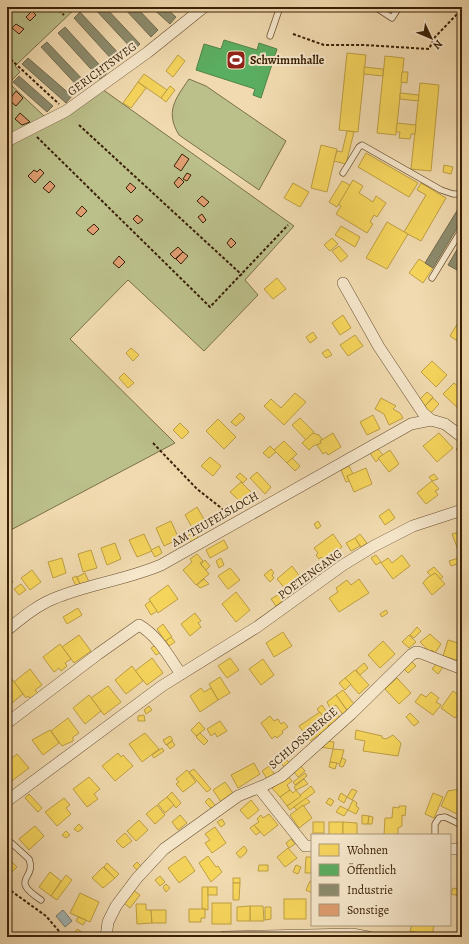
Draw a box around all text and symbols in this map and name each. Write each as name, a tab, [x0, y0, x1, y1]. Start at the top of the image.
north arrow	[411, 18, 451, 58]
text: N	[430, 37, 446, 53]
street label: GERICHTSWEG	[64, 38, 140, 100]
sports icon: Schwimmhalle	[225, 49, 247, 71]
place label: Schwimmhalle	[250, 52, 325, 68]
street label: AM TEUFELSLOCH	[168, 488, 261, 551]
street label: POETENGANG	[275, 545, 345, 603]
street label: SCHLOSSBERGE	[265, 704, 341, 772]
legend	[311, 834, 451, 926]
text: Wohnen	[346, 842, 389, 858]
text: Öffentlich	[347, 862, 397, 878]
text: Industrie	[347, 882, 393, 898]
text: Sonstige	[347, 902, 389, 918]

